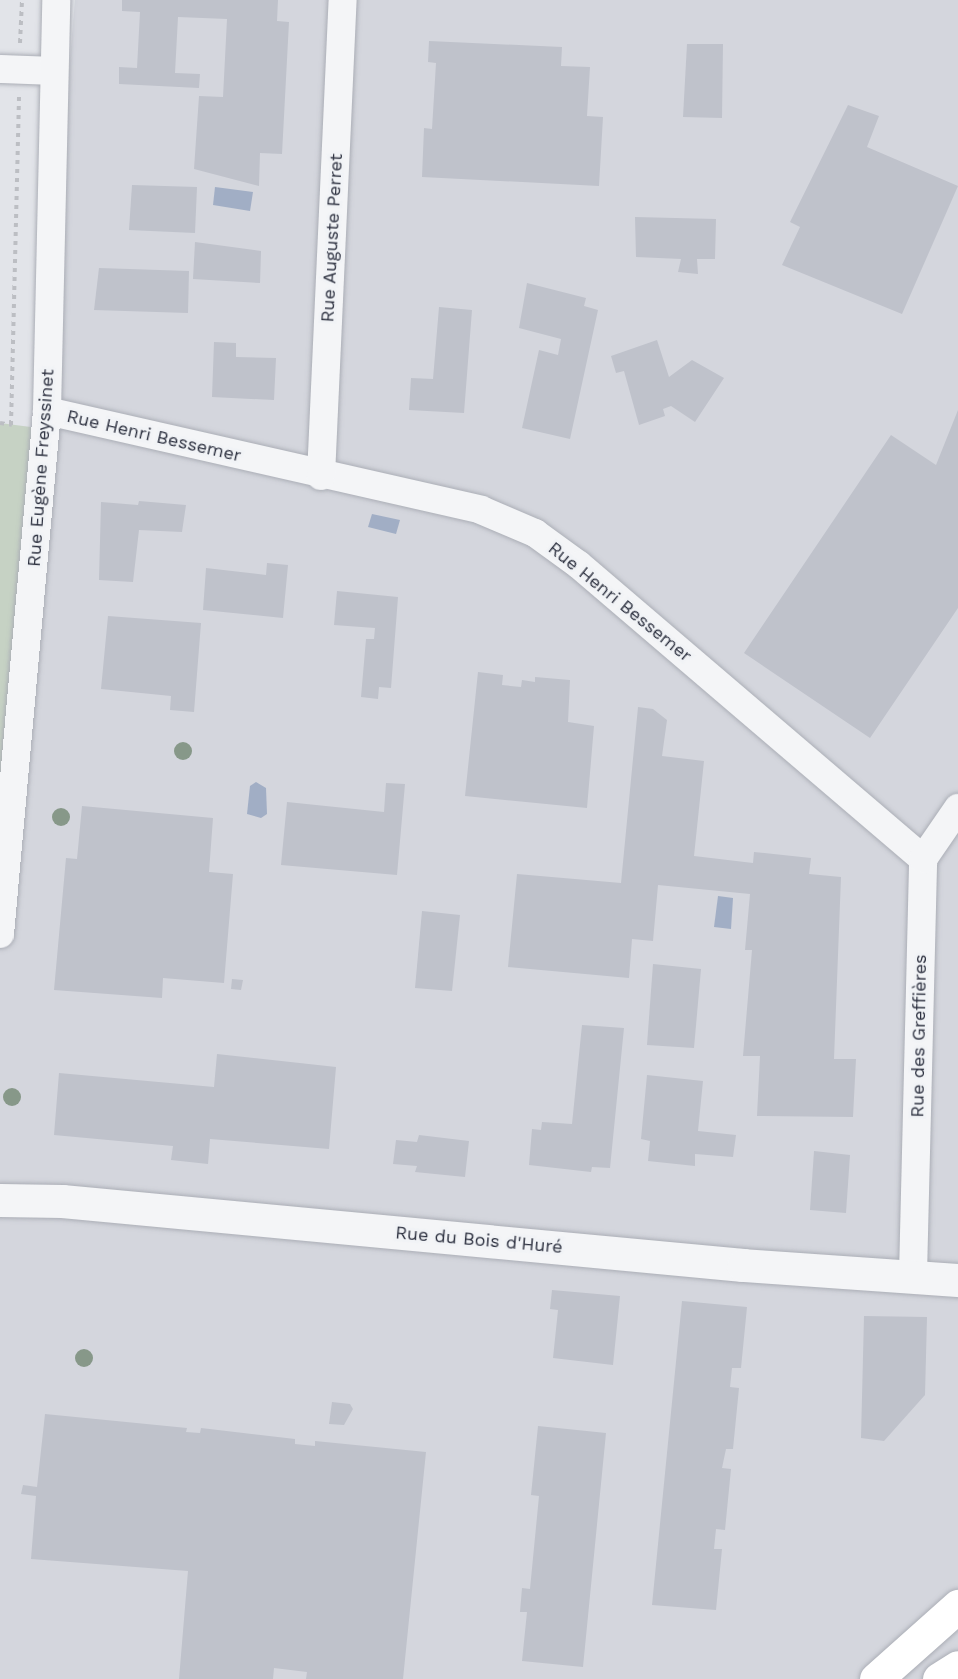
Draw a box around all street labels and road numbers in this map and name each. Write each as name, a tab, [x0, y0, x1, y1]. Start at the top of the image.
street label: Rue Auguste Perret	[317, 153, 347, 323]
street label: Rue Eugène Freyssinet	[23, 368, 59, 568]
street label: Rue Henri Bessemer	[65, 405, 243, 467]
street label: Rue Henri Bessemer	[544, 537, 696, 667]
street label: Rue des Greffières	[907, 954, 931, 1118]
street label: Rue du Bois d'Huré	[394, 1222, 564, 1258]

